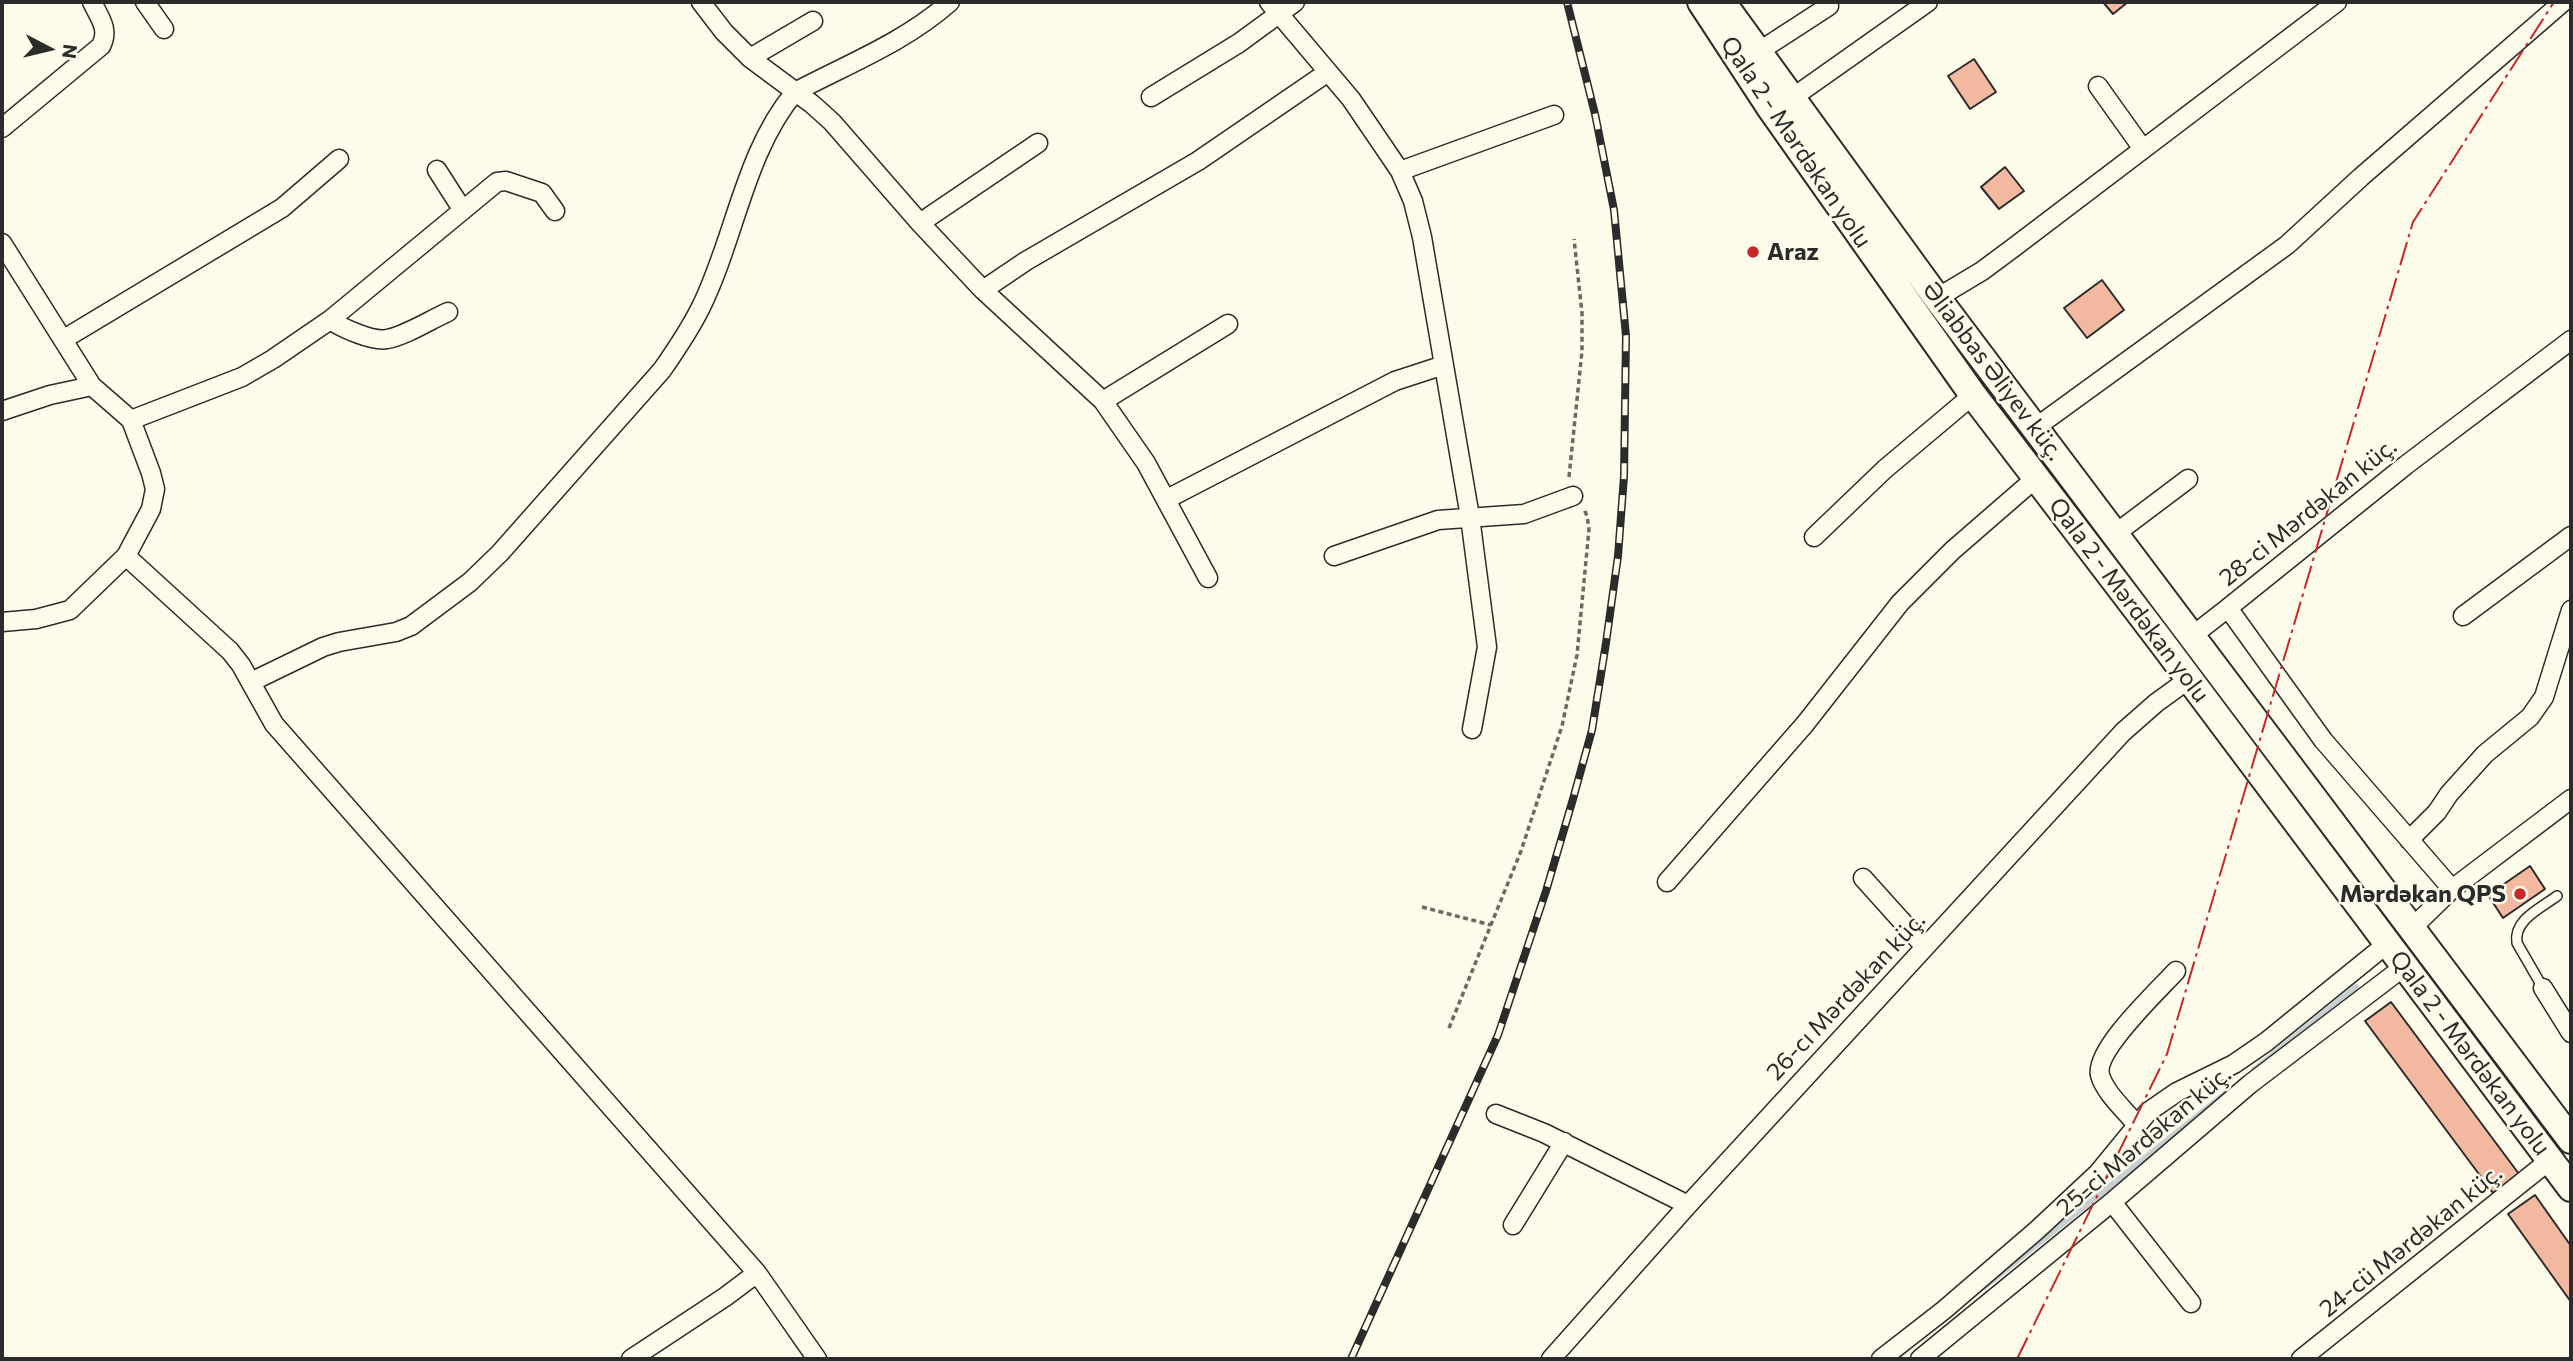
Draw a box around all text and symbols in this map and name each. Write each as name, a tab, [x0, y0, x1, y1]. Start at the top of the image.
north arrow	[14, 14, 84, 84]
street label: Qala 2 - Mərdəkan yolu	[1714, 31, 1878, 253]
text: N	[58, 43, 83, 60]
place label: Araz	[1767, 238, 1819, 266]
marker: Araz	[1745, 244, 1761, 260]
street label: Əliabbas Əliyev küç.	[1916, 276, 2070, 466]
street label: 28-ci Mərdəkan küç.	[2214, 432, 2402, 592]
street label: Qala 2 - Mərdəkan yolu	[2043, 492, 2215, 708]
place label: Mərdəkan QPS	[2340, 880, 2506, 908]
marker: Mərdəkan QPS	[2512, 886, 2528, 902]
street label: 26-cı Mərdəkan küç.	[1761, 906, 1931, 1086]
street label: Qala 2 - Mərdəkan yolu	[2384, 945, 2556, 1161]
street label: 25-ci Mərdəkan küç.	[2051, 1060, 2237, 1222]
street label: 24-cü Mərdəkan küç.	[2314, 1159, 2508, 1323]

